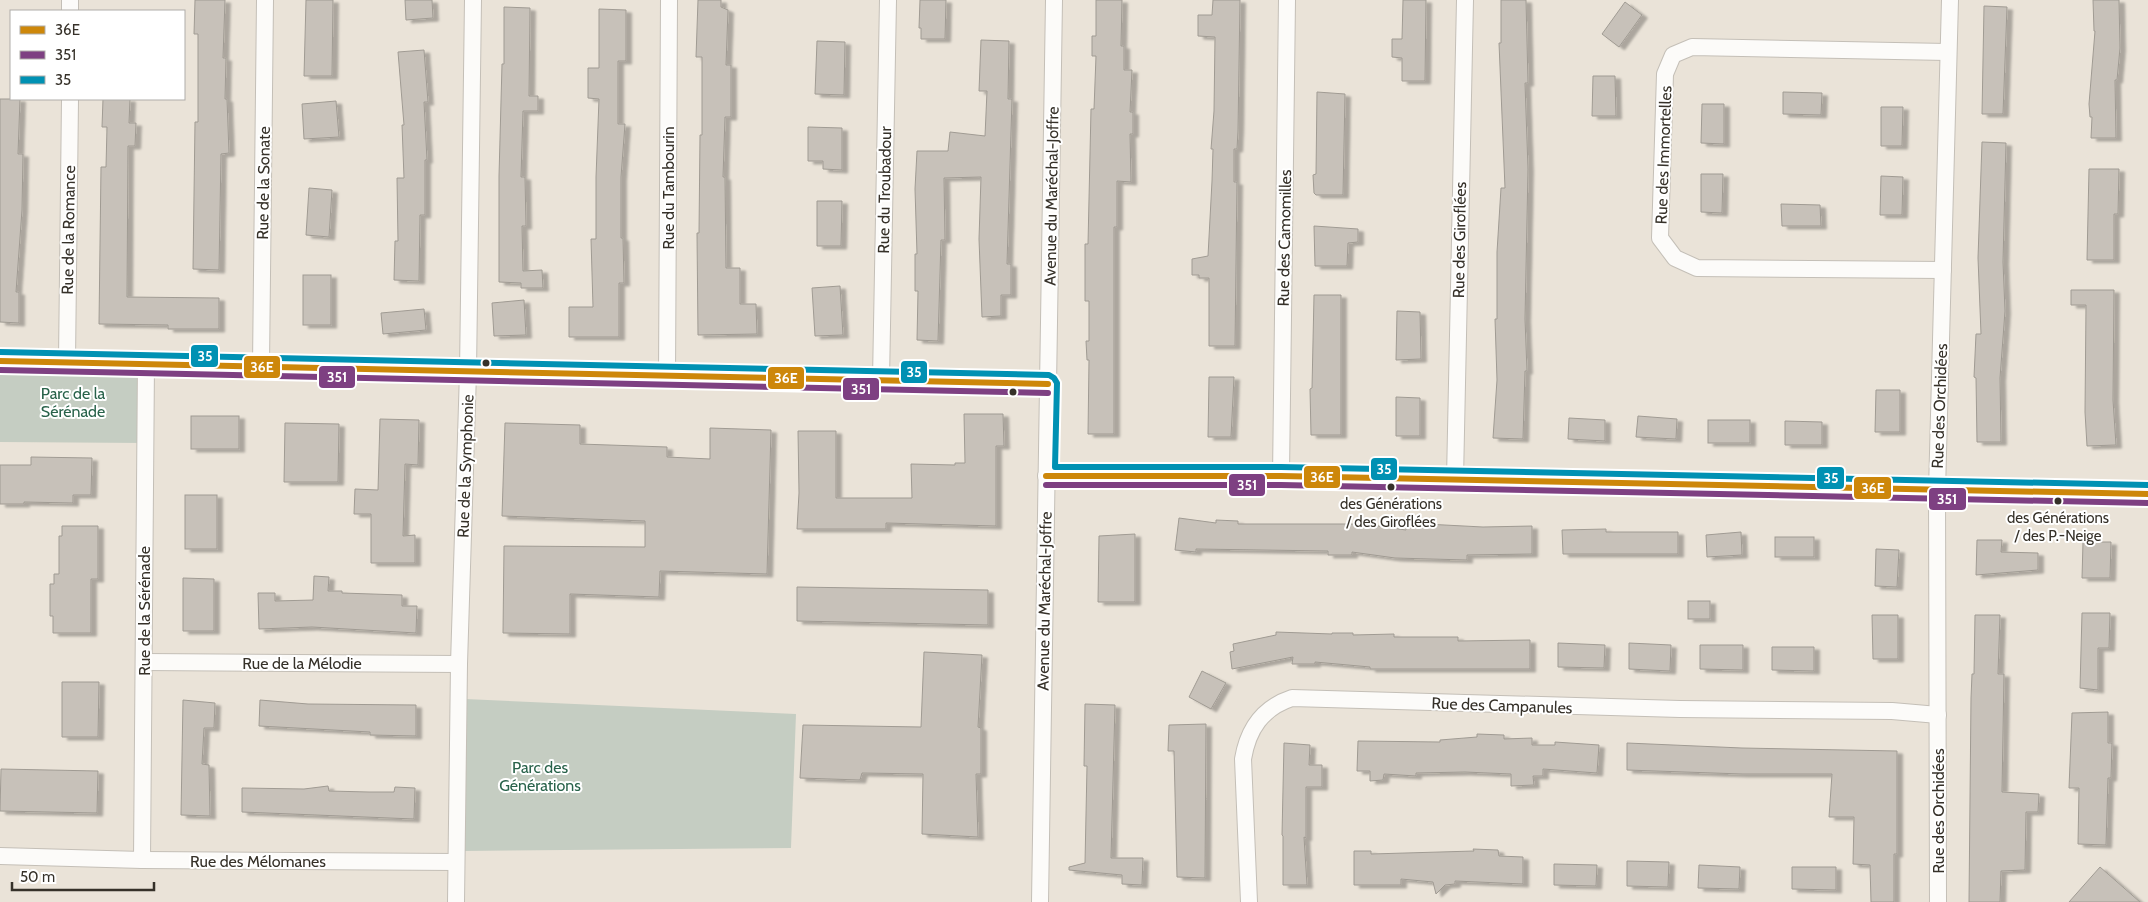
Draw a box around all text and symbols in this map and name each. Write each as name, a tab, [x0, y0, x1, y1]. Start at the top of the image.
legend	[10, 10, 185, 100]
text: 36E	[55, 21, 80, 39]
text: 351	[55, 46, 76, 64]
text: 35	[55, 71, 71, 89]
street label: Rue des Immortelles	[1652, 85, 1675, 225]
street label: Avenue du Maréchal-Joffre	[1040, 106, 1063, 286]
street label: Rue du Troubadour	[874, 125, 895, 254]
street label: Rue de la Sonate	[253, 126, 274, 240]
street label: Rue du Tambourin	[659, 126, 678, 250]
street label: Rue de la Romance	[58, 165, 79, 295]
street label: Rue des Camomilles	[1274, 169, 1295, 307]
street label: Rue des Giroflées	[1449, 181, 1470, 298]
street label: Rue des Orchidées	[1928, 343, 1951, 469]
line badge: 35	[190, 344, 219, 368]
text: 35	[197, 347, 213, 365]
line badge: 36E	[243, 355, 281, 379]
text: 36E	[250, 358, 274, 376]
unlabelled marker	[481, 358, 491, 368]
line badge: 35	[900, 360, 928, 384]
text: 35	[906, 363, 922, 381]
line badge: 351	[318, 365, 356, 389]
line badge: 36E	[767, 366, 805, 390]
text: 351	[327, 368, 347, 386]
text: 36E	[774, 369, 798, 387]
line badge: 351	[842, 377, 880, 401]
text: 351	[851, 380, 871, 398]
park label: Parc de la Sérénade	[41, 384, 106, 421]
unlabelled marker	[1008, 387, 1018, 397]
street label: Rue de la Symphonie	[454, 394, 477, 538]
line badge: 35	[1370, 457, 1398, 481]
text: 35	[1376, 460, 1392, 478]
line badge: 36E	[1303, 465, 1341, 489]
line badge: 35	[1816, 466, 1845, 490]
text: 36E	[1310, 468, 1334, 486]
text: 35	[1823, 469, 1839, 487]
line badge: 351	[1228, 473, 1266, 497]
text: 351	[1237, 476, 1257, 494]
line badge: 36E	[1853, 476, 1892, 500]
text: 36E	[1861, 479, 1885, 497]
marker: des Générations / des Giroflées	[1386, 482, 1396, 492]
line badge: 351	[1928, 487, 1967, 511]
text: 351	[1937, 490, 1957, 508]
place label: des Générations / des Giroflées	[1340, 495, 1442, 531]
marker: des Générations / des P.-Neige	[2053, 496, 2063, 506]
place label: des Générations / des P.-Neige	[2007, 509, 2109, 545]
street label: Avenue du Maréchal-Joffre	[1033, 511, 1056, 691]
street label: Rue de la Sérénade	[135, 546, 154, 676]
street label: Rue de la Mélodie	[242, 654, 362, 673]
street label: Rue des Campanules	[1431, 694, 1573, 717]
street label: Rue des Orchidées	[1929, 748, 1948, 874]
park label: Parc des Générations	[499, 758, 581, 795]
street label: Rue des Mélomanes	[190, 852, 326, 871]
scale bar	[12, 860, 155, 892]
text: 50 m	[20, 868, 55, 886]

